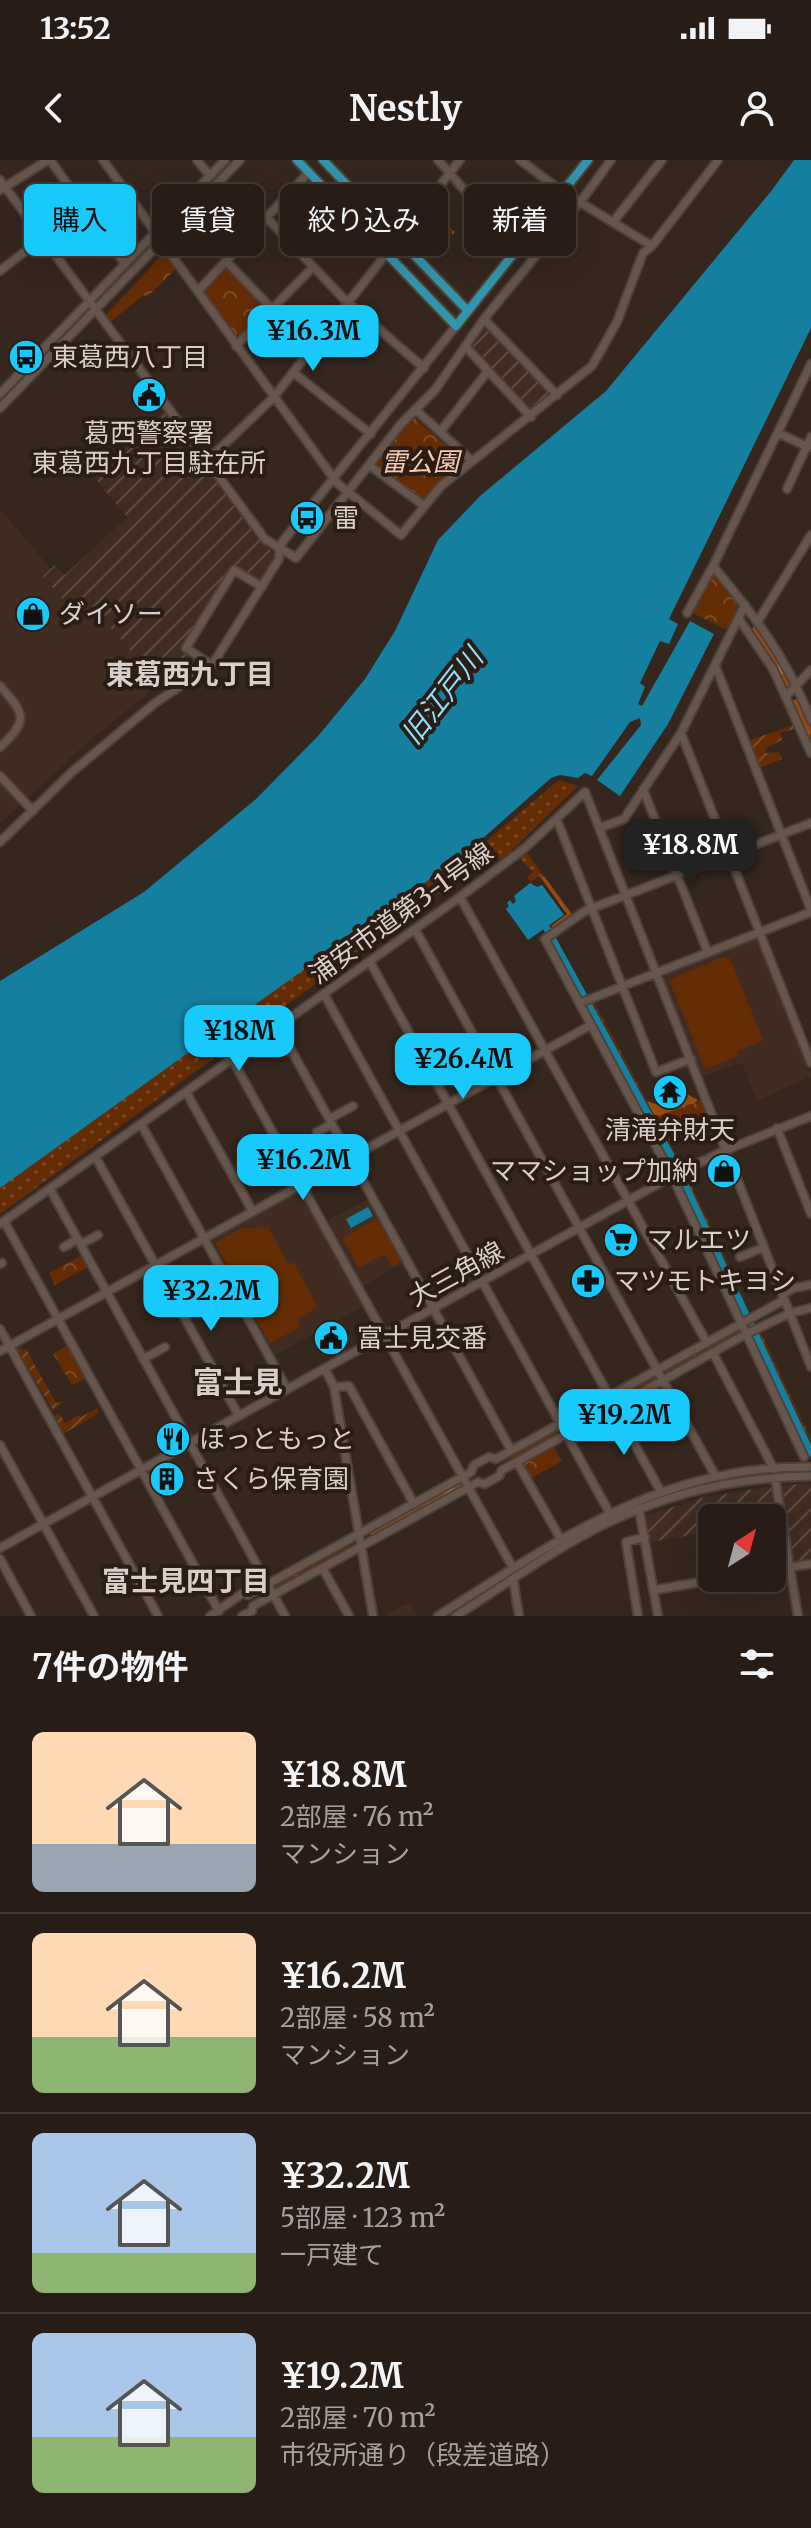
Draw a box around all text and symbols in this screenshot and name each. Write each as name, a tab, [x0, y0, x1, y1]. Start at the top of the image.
text: 13:52	[40, 9, 111, 47]
icon: back	[32, 86, 76, 130]
text: Nestly	[349, 86, 462, 131]
icon: person	[735, 86, 779, 130]
chip: 購入	[24, 184, 136, 256]
chip: 賃貸	[152, 184, 264, 256]
chip: 絞り込み	[280, 184, 448, 256]
chip: 新着	[464, 184, 576, 256]
pin: ¥16.3M	[248, 305, 378, 373]
text: ¥16.3M	[266, 314, 360, 347]
bus stop icon: 東葛西八丁目	[7, 338, 45, 376]
place label: 東葛西八丁目	[52, 340, 208, 373]
public building icon: 葛西警察署 東葛西九丁目駐在所	[130, 376, 168, 414]
place label: 葛西警察署 東葛西九丁目駐在所	[32, 416, 266, 479]
park label: 雷公園	[381, 445, 463, 478]
bus stop icon: 雷	[288, 499, 326, 537]
place label: 雷	[333, 501, 359, 534]
shop icon: ダイソー	[14, 595, 52, 633]
place label: ダイソー	[59, 597, 163, 630]
water label: 旧江戸川	[393, 638, 493, 751]
district label: 東葛西九丁目	[106, 656, 274, 692]
pin: ¥18.8M	[625, 819, 755, 887]
text: ¥18.8M	[642, 828, 738, 861]
street label: 浦安市道第3-1号線	[302, 835, 499, 990]
pin: ¥18M	[192, 1005, 286, 1073]
text: ¥18M	[202, 1014, 276, 1047]
pin: ¥26.4M	[398, 1033, 528, 1101]
text: ¥26.4M	[413, 1042, 513, 1075]
temple icon: 清滝弁財天	[651, 1073, 689, 1111]
place label: 清滝弁財天	[605, 1113, 735, 1146]
pin: ¥16.2M	[238, 1134, 368, 1202]
text: ¥16.2M	[255, 1143, 351, 1176]
shop icon: ママショップ加納	[705, 1152, 743, 1190]
place label: ママショップ加納	[490, 1154, 698, 1187]
supermarket icon: マルエツ	[602, 1221, 640, 1259]
place label: マルエツ	[647, 1223, 751, 1256]
street label: 大三角線	[402, 1234, 509, 1313]
pharmacy icon: マツモトキヨシ	[569, 1262, 607, 1300]
place label: マツモトキヨシ	[614, 1264, 796, 1297]
pin: ¥32.2M	[146, 1265, 276, 1333]
text: ¥32.2M	[161, 1274, 261, 1307]
public building icon: 富士見交番	[312, 1319, 350, 1357]
place label: 富士見交番	[357, 1321, 487, 1354]
district label: 富士見	[193, 1363, 283, 1401]
pin: ¥19.2M	[559, 1389, 689, 1457]
text: ¥19.2M	[577, 1398, 671, 1431]
restaurant icon: ほっともっと	[154, 1420, 192, 1458]
place label: ほっともっと	[199, 1422, 355, 1455]
building icon: さくら保育園	[148, 1460, 186, 1498]
place label: さくら保育園	[193, 1462, 349, 1495]
north arrow	[698, 1504, 786, 1592]
map controls	[698, 1504, 786, 1592]
district label: 富士見四丁目	[102, 1563, 270, 1599]
icon: filters	[735, 1642, 779, 1686]
text: 7件の物件	[32, 1646, 188, 1688]
text: ¥18.8M	[280, 1754, 407, 1796]
icon: home	[96, 1764, 192, 1860]
text: 2部屋 · 76 m²	[280, 1800, 434, 1833]
text: マンション	[280, 1837, 410, 1870]
text: ¥16.2M	[280, 1955, 406, 1997]
icon: home	[96, 1965, 192, 2061]
text: 2部屋 · 58 m²	[280, 2001, 435, 2034]
text: マンション	[280, 2038, 410, 2071]
text: ¥32.2M	[280, 2155, 410, 2197]
icon: home	[96, 2165, 192, 2261]
text: 5部屋 · 123 m²	[280, 2201, 445, 2234]
text: 一戸建て	[280, 2238, 384, 2271]
text: ¥19.2M	[280, 2355, 404, 2397]
icon: home	[96, 2365, 192, 2461]
text: 2部屋 · 70 m²	[280, 2401, 435, 2434]
text: 市役所通り（段差道路）	[280, 2438, 566, 2471]

